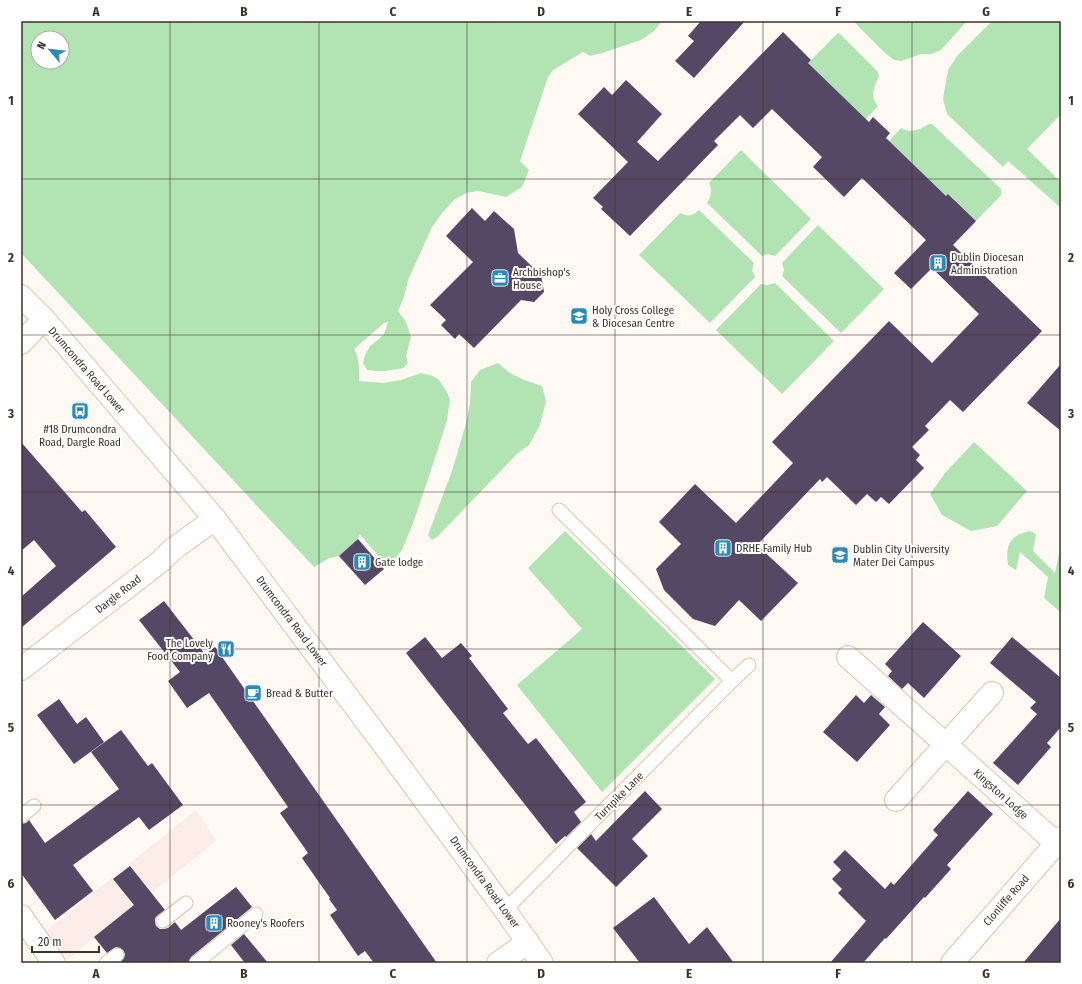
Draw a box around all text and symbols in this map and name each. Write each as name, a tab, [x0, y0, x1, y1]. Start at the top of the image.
text: A	[91, 4, 100, 19]
text: B	[240, 4, 248, 19]
text: C	[390, 4, 397, 19]
text: D	[537, 4, 545, 19]
text: E	[686, 4, 692, 19]
text: F	[835, 4, 841, 19]
text: G	[982, 4, 990, 19]
north arrow	[30, 30, 70, 70]
text: N	[34, 40, 49, 52]
text: 1	[8, 93, 14, 108]
text: 1	[1068, 93, 1074, 108]
text: 2	[7, 250, 14, 265]
text: 2	[1067, 250, 1074, 265]
place label: Dublin Diocesan Administration	[951, 251, 1024, 277]
building icon: Dublin Diocesan Administration	[928, 253, 948, 273]
place label: Archbishop's House	[513, 266, 571, 292]
office icon: Archbishop's House	[490, 268, 510, 288]
place label: Holy Cross College & Diocesan Centre	[592, 304, 674, 330]
school or university icon: Holy Cross College & Diocesan Centre	[569, 306, 589, 326]
street label: Drumcondra Road Lower	[46, 324, 128, 416]
bus stop icon: #18 Drumcondra Road, Dargle Road	[70, 401, 90, 421]
text: 3	[7, 406, 14, 421]
text: 3	[1067, 406, 1074, 421]
place label: #18 Drumcondra Road, Dargle Road	[39, 423, 121, 449]
building icon: DRHE Family Hub	[713, 538, 733, 558]
place label: DRHE Family Hub	[736, 542, 812, 555]
place label: Dublin City University Mater Dei Campus	[853, 543, 950, 569]
school or university icon: Dublin City University Mater Dei Campus	[830, 545, 850, 565]
building icon: Gate lodge	[352, 552, 372, 572]
place label: Gate lodge	[375, 556, 423, 569]
text: 4	[8, 563, 15, 578]
text: 4	[1068, 563, 1075, 578]
street label: Dargle Road	[93, 573, 144, 616]
street label: Drumcondra Road Lower	[253, 573, 330, 669]
place label: The Lovely Food Company	[147, 637, 213, 663]
restaurant icon: The Lovely Food Company	[216, 639, 236, 659]
cafe icon: Bread & Butter	[243, 683, 263, 703]
place label: Bread & Butter	[266, 687, 333, 700]
text: 5	[8, 720, 14, 735]
text: 5	[1068, 720, 1074, 735]
street label: Kingston Lodge	[971, 767, 1030, 822]
street label: Turnpike Lane	[592, 769, 646, 823]
street label: Drumcondra Road Lower	[447, 834, 522, 931]
street label: Clonliffe Road	[981, 872, 1032, 928]
text: 6	[8, 876, 15, 891]
text: 6	[1068, 876, 1075, 891]
building icon: Rooney's Roofers	[204, 913, 224, 933]
place label: Rooney's Roofers	[227, 917, 305, 930]
scale bar	[32, 928, 99, 954]
text: 20 m	[38, 935, 62, 949]
text: A	[91, 966, 100, 981]
text: B	[240, 966, 248, 981]
text: C	[390, 966, 397, 981]
text: D	[537, 966, 545, 981]
text: E	[686, 966, 692, 981]
text: F	[835, 966, 841, 981]
text: G	[982, 966, 990, 981]

